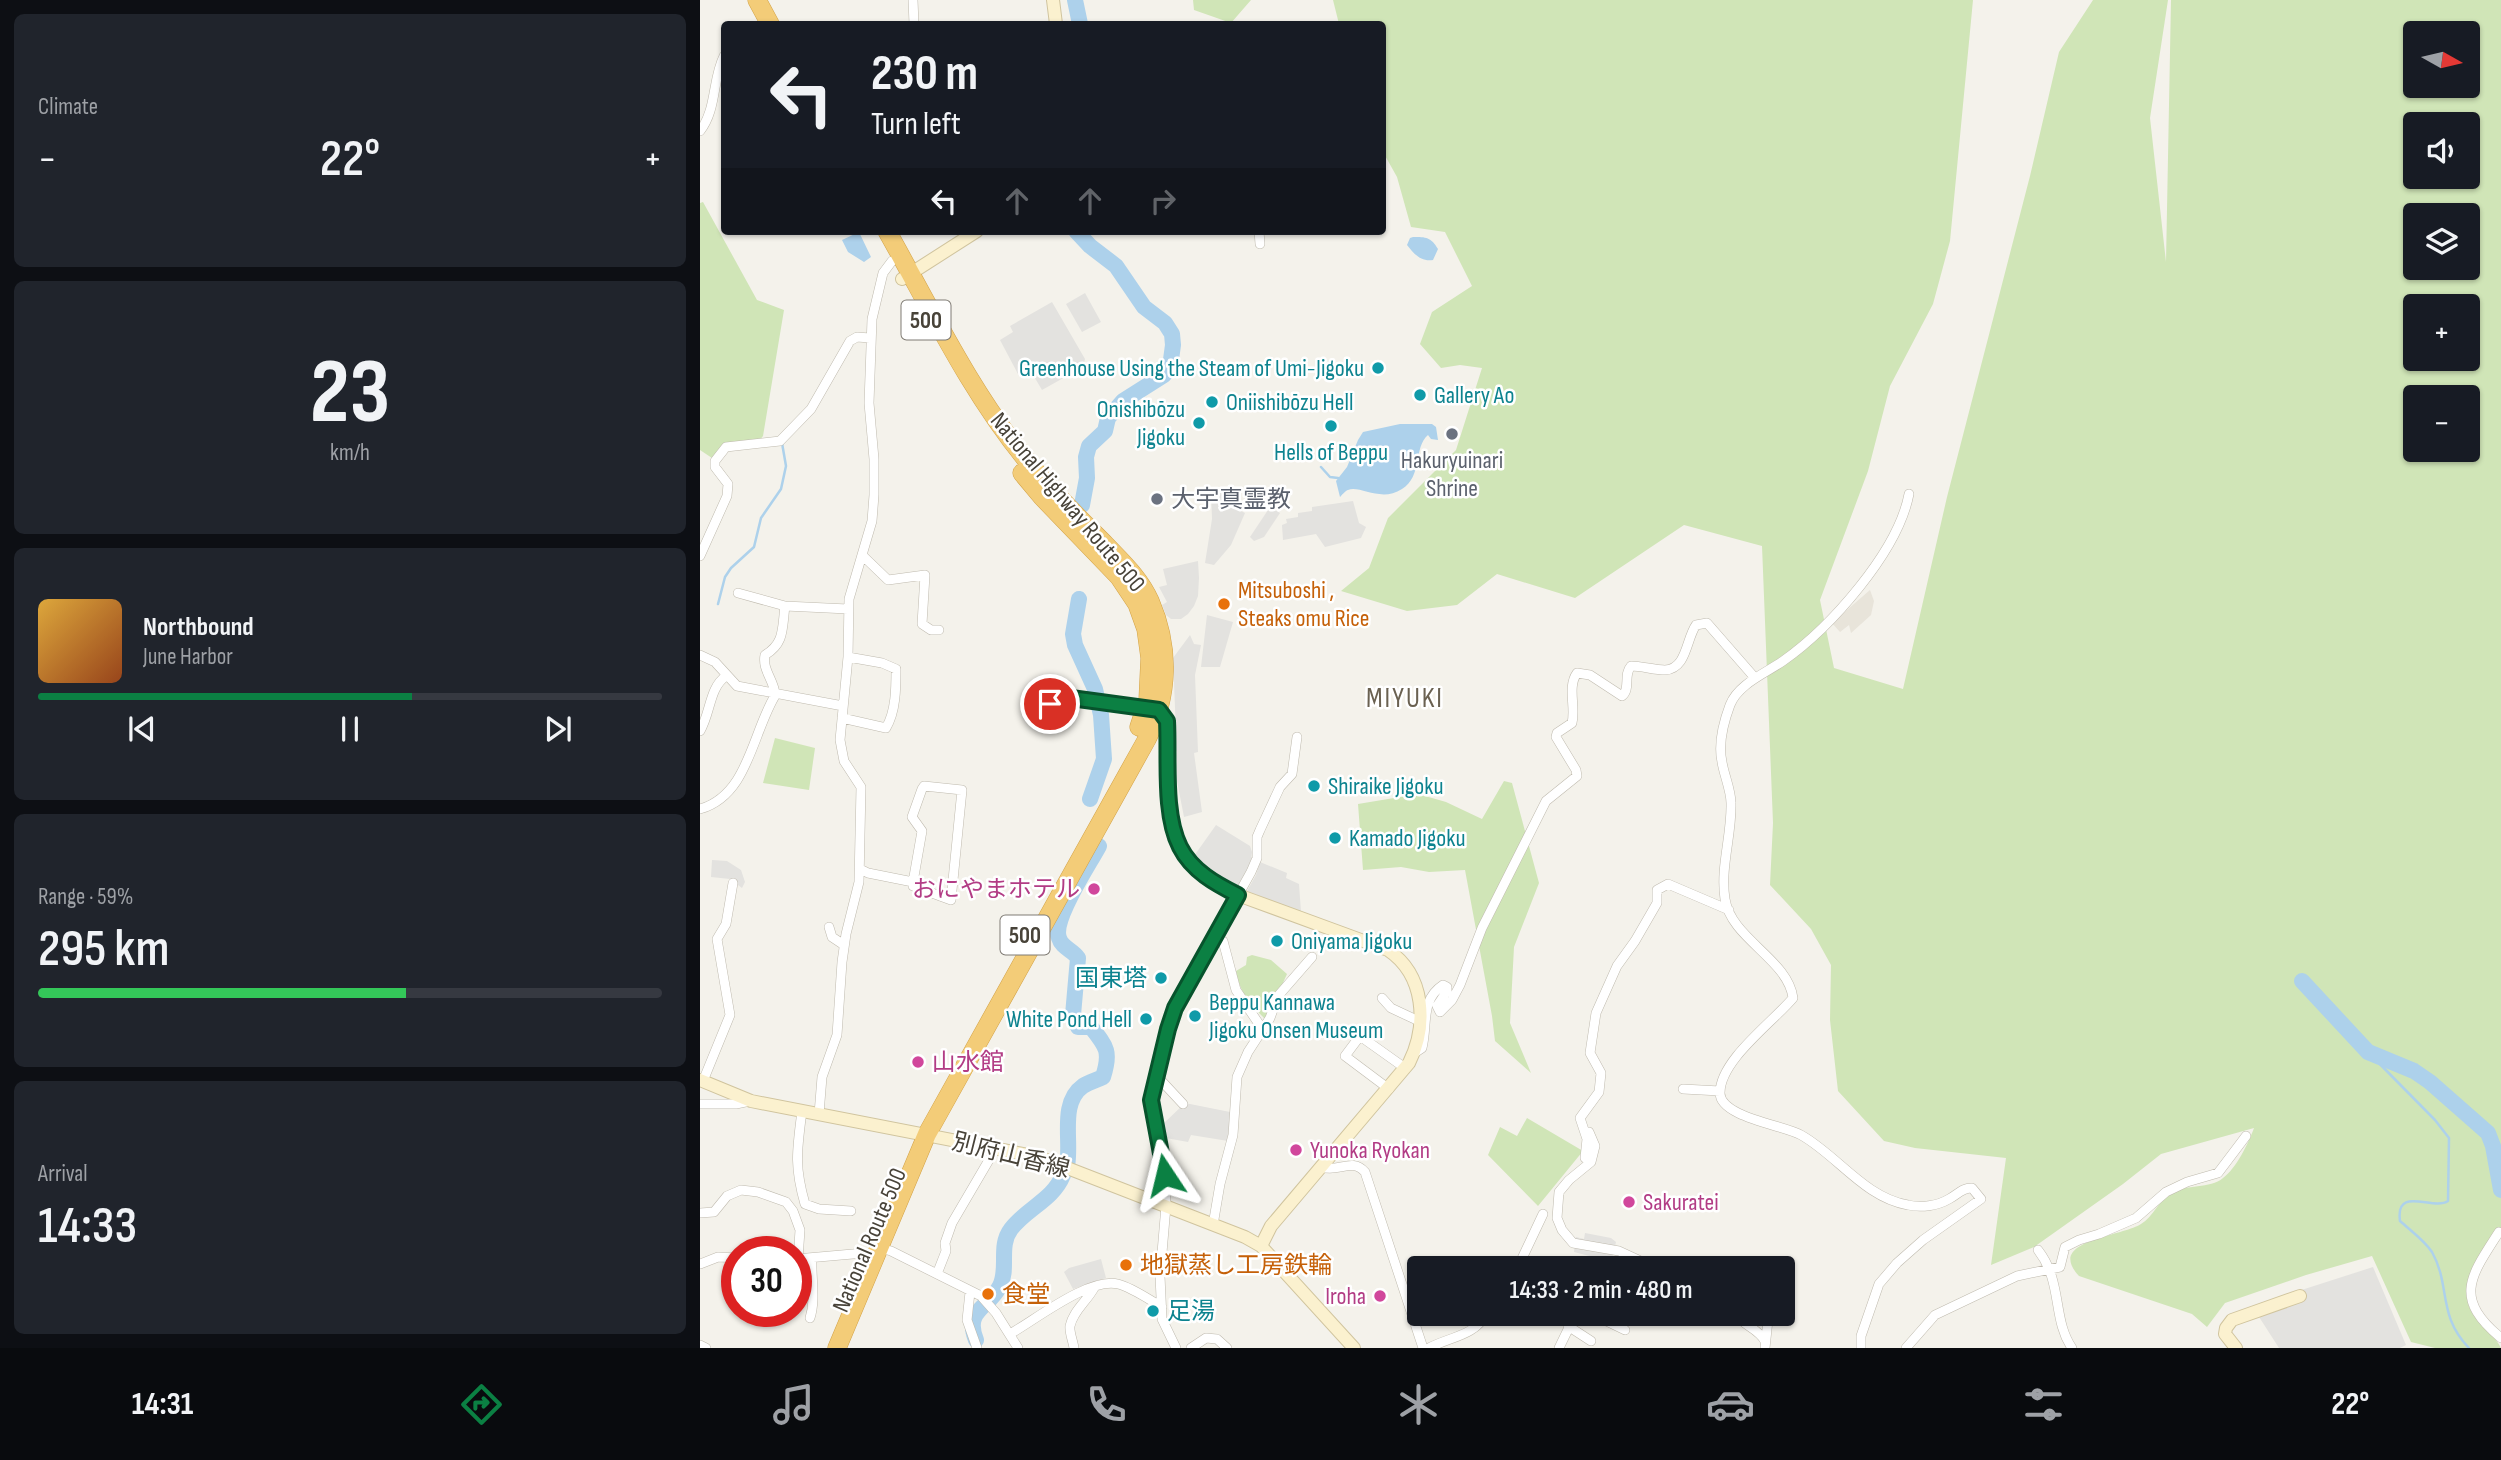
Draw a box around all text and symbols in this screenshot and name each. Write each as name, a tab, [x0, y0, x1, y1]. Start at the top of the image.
north arrow	[2403, 21, 2480, 98]
map controls	[2403, 21, 2480, 462]
text: 230 m	[871, 45, 978, 104]
icon: left	[756, 49, 847, 140]
text: Climate	[38, 93, 98, 121]
text: Turn left	[871, 105, 961, 144]
button: sound	[2403, 112, 2480, 189]
text: 22°	[320, 128, 380, 191]
text: −	[38, 137, 57, 182]
text: +	[643, 137, 662, 182]
icon: left	[925, 182, 963, 220]
icon: ahead	[998, 182, 1036, 220]
icon: ahead	[1071, 182, 1109, 220]
icon: right	[1144, 182, 1182, 220]
button: layers	[2403, 203, 2480, 280]
button: +	[2403, 294, 2480, 371]
road number: 500	[902, 300, 950, 340]
text: 23	[310, 339, 390, 448]
place label: Greenhouse Using the Steam of Umi-Jigoku	[1019, 354, 1364, 383]
marker: Greenhouse Using the Steam of Umi-Jigoku	[1370, 360, 1386, 376]
place label: Gallery Ao	[1434, 381, 1514, 410]
button: −	[2403, 385, 2480, 462]
marker: Gallery Ao	[1412, 387, 1428, 403]
place label: Oniishibōzu Hell	[1226, 388, 1353, 417]
marker: Oniishibōzu Hell	[1204, 394, 1220, 410]
place label: Onishibōzu Jigoku	[1097, 395, 1185, 452]
street label: National Highway Route 500	[984, 407, 1151, 598]
marker: Onishibōzu Jigoku	[1191, 415, 1207, 431]
marker: Hells of Beppu	[1323, 418, 1339, 434]
marker: Hakuryuinari Shrine	[1444, 426, 1460, 442]
place label: Hells of Beppu	[1274, 438, 1388, 467]
text: km/h	[330, 439, 370, 467]
place label: Hakuryuinari Shrine	[1401, 446, 1503, 503]
place label: 大宇真霊教	[1171, 485, 1291, 514]
marker: 大宇真霊教	[1149, 491, 1165, 507]
place label: Mitsuboshi , Steaks omu Rice	[1238, 576, 1369, 633]
marker: Mitsuboshi , Steaks omu Rice	[1216, 596, 1232, 612]
text: Northbound	[143, 612, 254, 643]
text: June Harbor	[143, 643, 233, 671]
pin	[1020, 674, 1080, 734]
district label: MIYUKI	[1366, 682, 1444, 715]
icon: arrive	[1031, 685, 1069, 723]
icon: previous	[123, 710, 161, 748]
icon: pause	[331, 710, 369, 748]
icon: next	[539, 710, 577, 748]
place label: Shiraike Jigoku	[1328, 772, 1444, 801]
marker: Shiraike Jigoku	[1306, 778, 1322, 794]
place label: Kamado Jigoku	[1349, 824, 1465, 853]
marker: Kamado Jigoku	[1327, 830, 1343, 846]
place label: おにやまホテル	[912, 875, 1080, 904]
marker: おにやまホテル	[1086, 881, 1102, 897]
text: Range · 59%	[38, 883, 133, 911]
road number: 500	[1000, 916, 1050, 954]
text: 295 km	[38, 918, 169, 981]
place label: Oniyama Jigoku	[1291, 927, 1412, 956]
marker: Oniyama Jigoku	[1269, 933, 1285, 949]
place label: 国東塔	[1075, 964, 1147, 993]
marker: 国東塔	[1153, 970, 1169, 986]
place label: Beppu Kannawa Jigoku Onsen Museum	[1208, 988, 1383, 1045]
place label: White Pond Hell	[1006, 1005, 1132, 1034]
marker: Beppu Kannawa Jigoku Onsen Museum	[1187, 1008, 1203, 1024]
marker: White Pond Hell	[1138, 1011, 1154, 1027]
place label: 山水館	[932, 1048, 1004, 1077]
marker: 山水館	[910, 1054, 926, 1070]
street label: 別府山香線	[949, 1127, 1073, 1184]
place label: Yunoka Ryokan	[1310, 1136, 1430, 1165]
position arrow	[1128, 1138, 1202, 1212]
marker: Yunoka Ryokan	[1288, 1142, 1304, 1158]
text: Arrival	[38, 1160, 87, 1188]
street label: National Route 500	[826, 1164, 913, 1316]
place label: Sakuratei	[1643, 1188, 1719, 1217]
marker: Sakuratei	[1621, 1194, 1637, 1210]
text: 14:33	[38, 1195, 137, 1258]
speed limit sign: 30	[721, 1236, 812, 1327]
place label: 地獄蒸し工房鉄輪	[1140, 1251, 1332, 1280]
marker: 地獄蒸し工房鉄輪	[1118, 1257, 1134, 1273]
text: 14:33 · 2 min · 480 m	[1510, 1275, 1692, 1306]
place label: 食堂	[1002, 1280, 1050, 1309]
place label: Iroha	[1325, 1282, 1366, 1311]
marker: 食堂	[980, 1286, 996, 1302]
marker: Iroha	[1372, 1288, 1388, 1304]
place label: 足湯	[1167, 1297, 1215, 1326]
marker: 足湯	[1145, 1303, 1161, 1319]
icon: directions	[457, 1380, 506, 1429]
icon: music	[769, 1380, 818, 1429]
icon: phone	[1082, 1380, 1131, 1429]
icon: climate	[1394, 1380, 1443, 1429]
icon: car	[1706, 1380, 1755, 1429]
icon: filters	[2019, 1380, 2068, 1429]
text: 14:31	[132, 1385, 193, 1424]
text: 22°	[2331, 1385, 2369, 1424]

